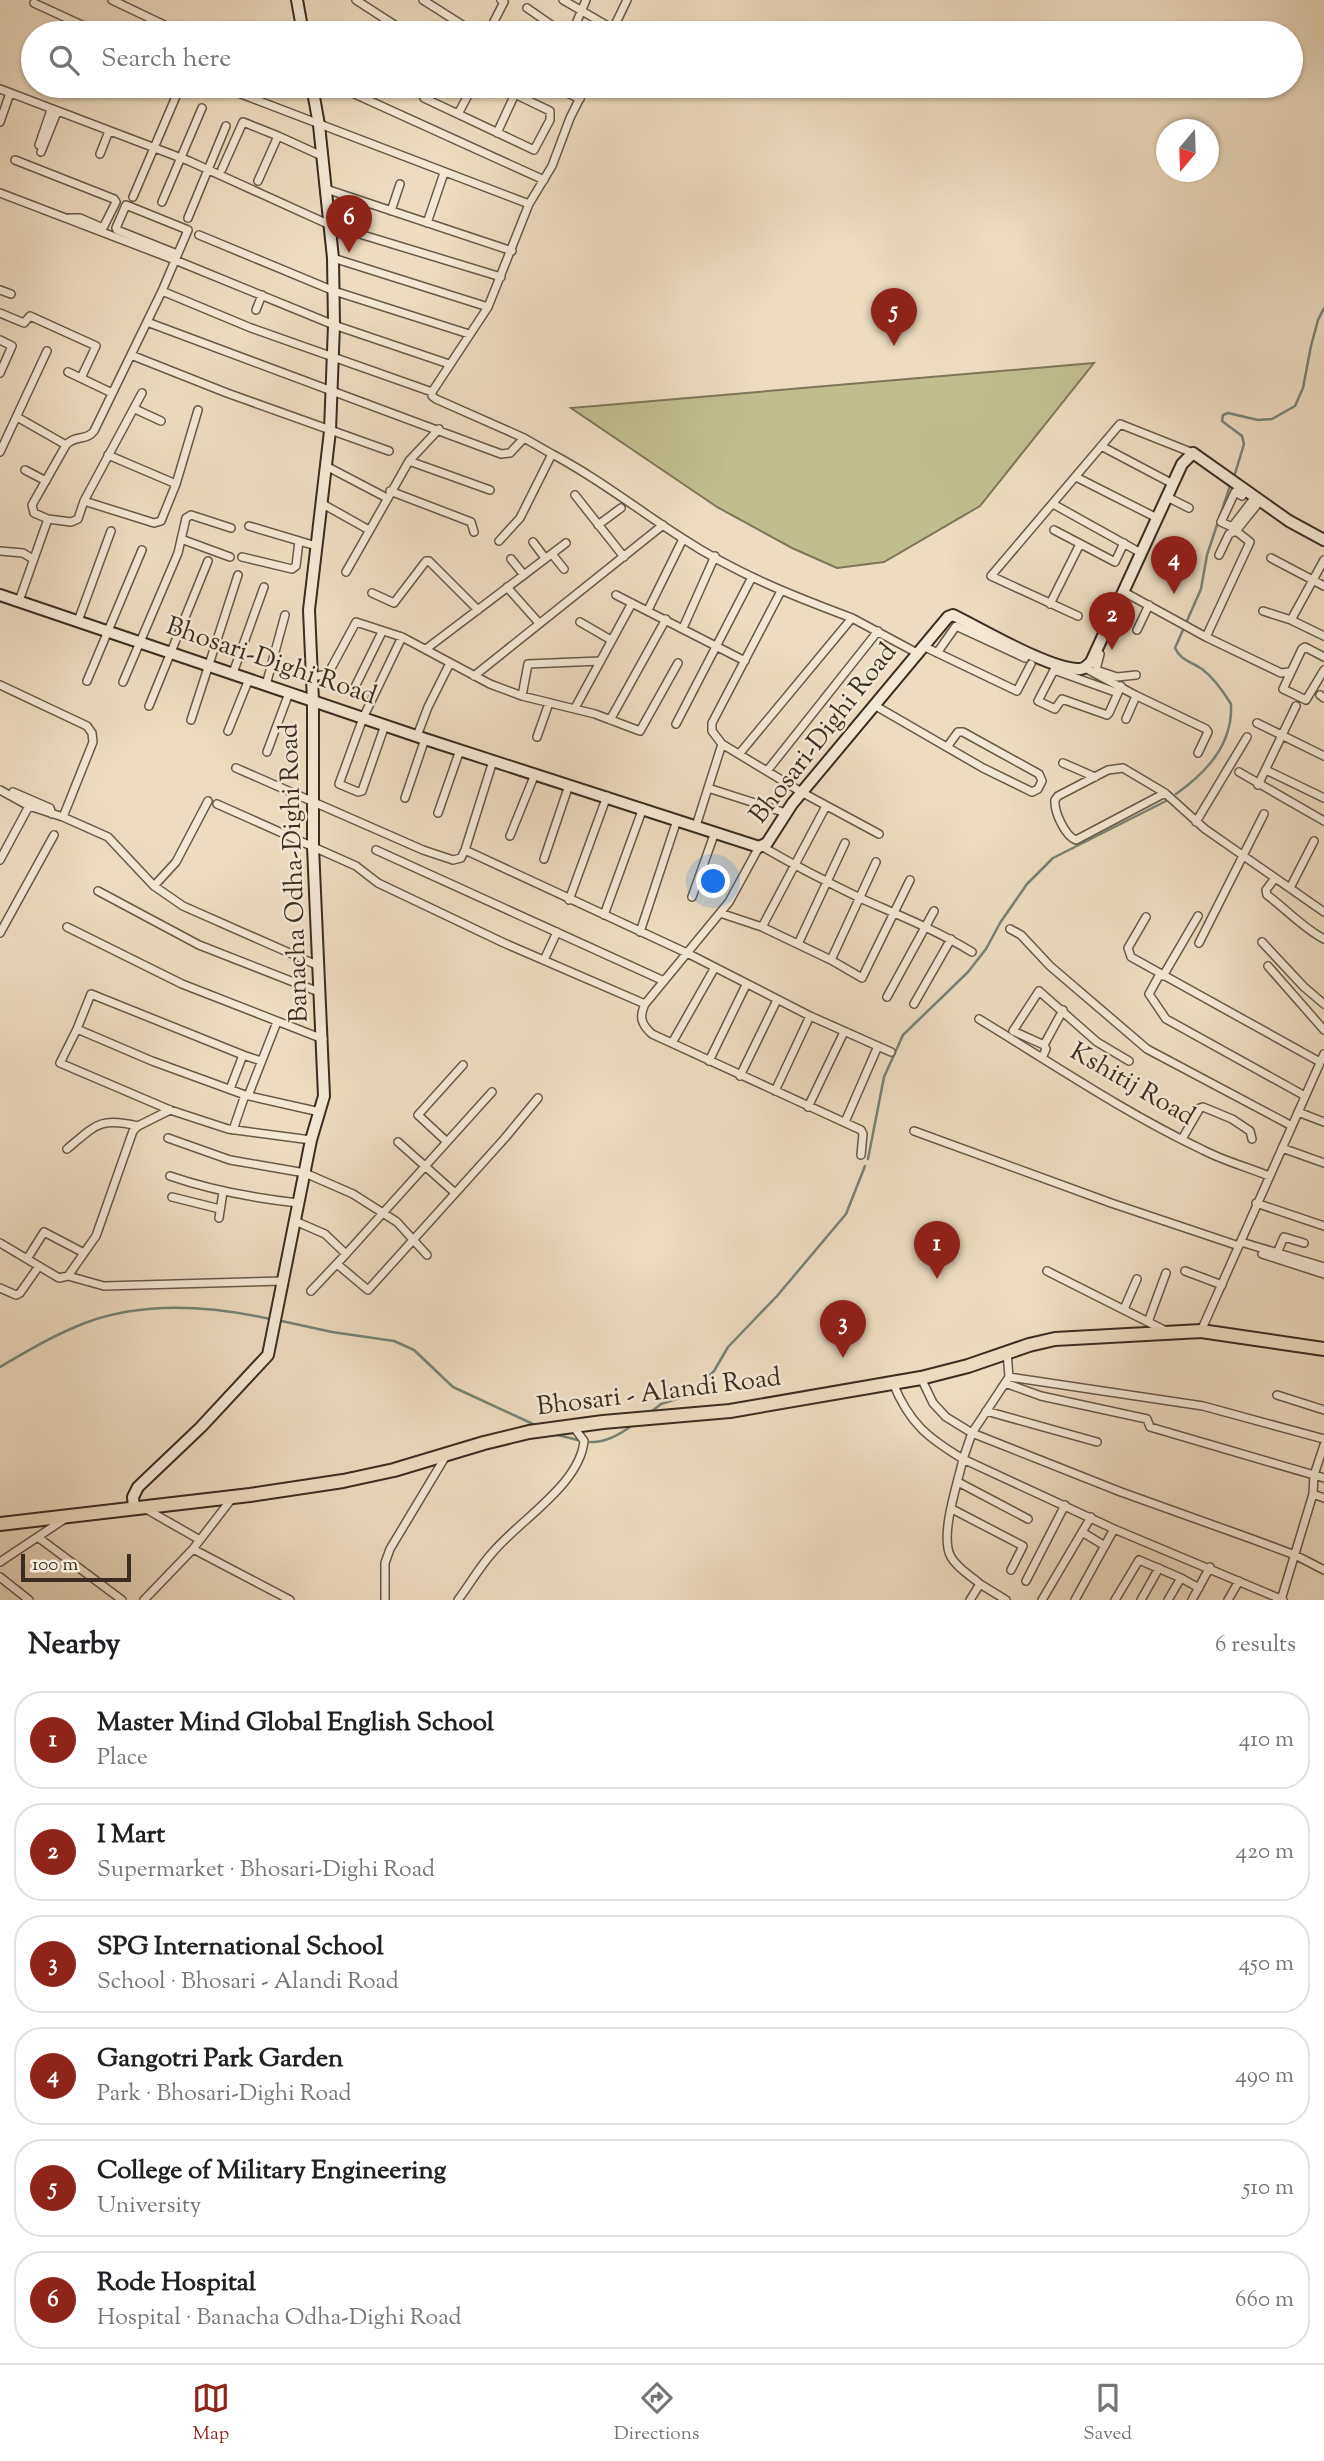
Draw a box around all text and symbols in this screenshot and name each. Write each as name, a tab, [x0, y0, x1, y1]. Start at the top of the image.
search box	[21, 21, 1303, 98]
icon: search	[45, 41, 83, 79]
text: Search here	[101, 41, 231, 78]
north arrow	[1156, 119, 1219, 182]
pin: 6	[326, 195, 372, 253]
pin: 5	[871, 288, 917, 346]
pin: 4	[1151, 536, 1197, 594]
pin: 2	[1089, 592, 1135, 650]
street label: Bhosari-Dighi Road	[161, 609, 381, 715]
street label: Bhosari-Dighi Road	[742, 636, 907, 832]
street label: Banacha Odha-Dighi Road	[271, 722, 319, 1023]
your location	[696, 864, 730, 898]
street label: Kshitij Road	[1063, 1034, 1202, 1136]
pin: 1	[914, 1221, 960, 1279]
pin: 3	[820, 1300, 866, 1358]
street label: Bhosari - Alandi Road	[535, 1360, 784, 1426]
scale bar	[21, 1551, 131, 1583]
text: 100 m	[32, 1552, 78, 1579]
text: Nearby	[28, 1624, 120, 1667]
text: 6 results	[1215, 1629, 1296, 1662]
text: Master Mind Global English School	[97, 1705, 494, 1742]
text: 1	[49, 1724, 57, 1757]
text: 410 m	[1239, 1724, 1294, 1757]
text: Place	[97, 1742, 148, 1775]
text: I Mart	[97, 1817, 165, 1854]
text: 2	[48, 1836, 58, 1869]
text: 420 m	[1236, 1836, 1294, 1869]
text: Supermarket · Bhosari-Dighi Road	[97, 1854, 435, 1887]
text: SPG International School	[97, 1929, 384, 1966]
text: 3	[48, 1948, 58, 1981]
text: 450 m	[1238, 1948, 1294, 1981]
text: School · Bhosari - Alandi Road	[97, 1966, 399, 1999]
text: Gangotri Park Garden	[97, 2041, 343, 2078]
text: 4	[47, 2060, 59, 2093]
text: 490 m	[1235, 2060, 1294, 2093]
text: Park · Bhosari-Dighi Road	[97, 2078, 351, 2111]
text: College of Military Engineering	[97, 2153, 446, 2190]
text: 5	[49, 2172, 57, 2205]
text: 510 m	[1242, 2172, 1294, 2205]
text: University	[97, 2190, 201, 2223]
text: Rode Hospital	[97, 2265, 256, 2302]
text: 6	[47, 2284, 59, 2317]
text: 660 m	[1235, 2284, 1294, 2317]
text: Hospital · Banacha Odha-Dighi Road	[97, 2302, 461, 2335]
tab: Map	[192, 2379, 230, 2448]
tab: Directions	[614, 2379, 699, 2448]
tab: Saved	[1083, 2379, 1132, 2448]

